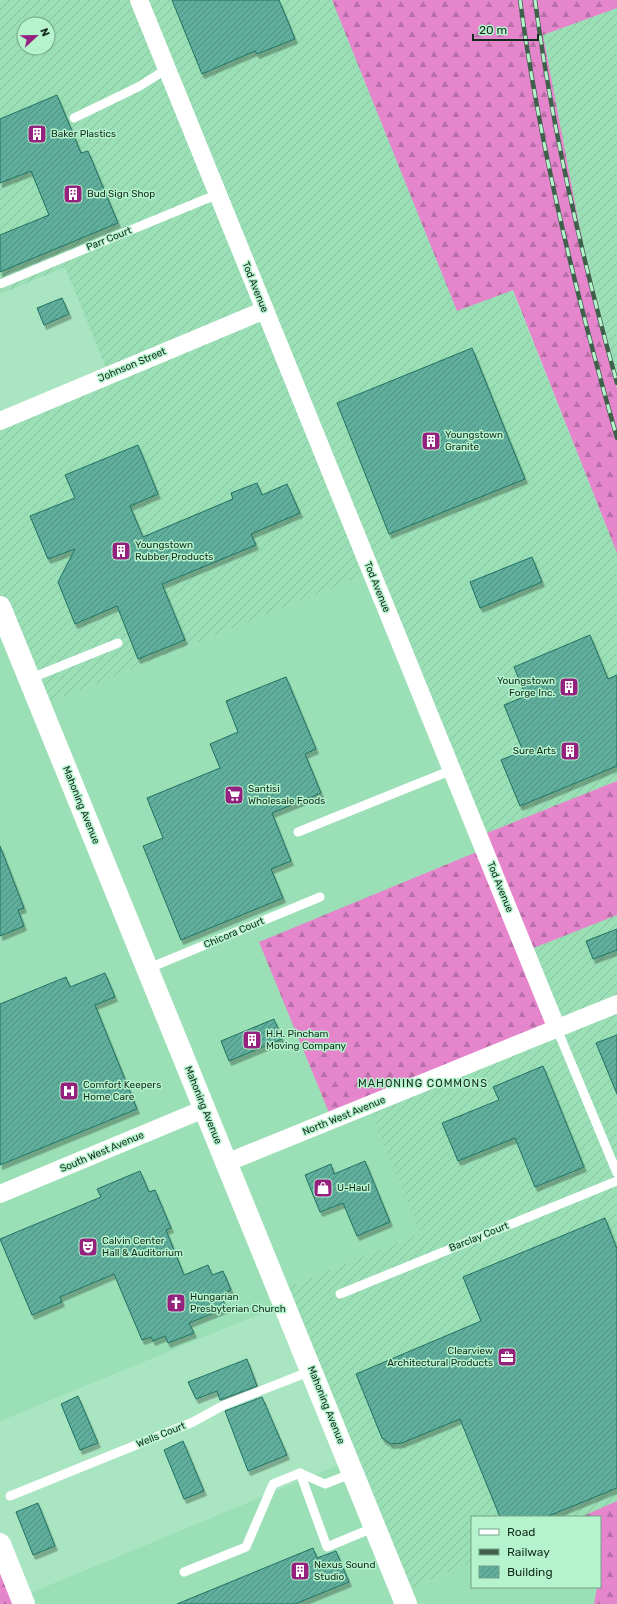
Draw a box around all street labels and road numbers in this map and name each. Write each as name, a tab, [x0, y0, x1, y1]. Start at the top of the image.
street label: Parr Court	[85, 224, 133, 254]
street label: Tod Avenue	[239, 260, 271, 315]
street label: Johnson Street	[96, 345, 168, 385]
street label: Tod Avenue	[361, 560, 393, 615]
street label: Mahoning Avenue	[60, 764, 102, 846]
street label: Tod Avenue	[484, 860, 516, 915]
street label: Chicora Court	[202, 915, 266, 951]
street label: Mahoning Avenue	[182, 1064, 224, 1146]
street label: North West Avenue	[301, 1094, 388, 1138]
street label: South West Avenue	[58, 1129, 146, 1175]
street label: Barclay Court	[448, 1220, 511, 1254]
street label: Mahoning Avenue	[305, 1364, 347, 1446]
street label: Wells Court	[135, 1420, 187, 1450]

